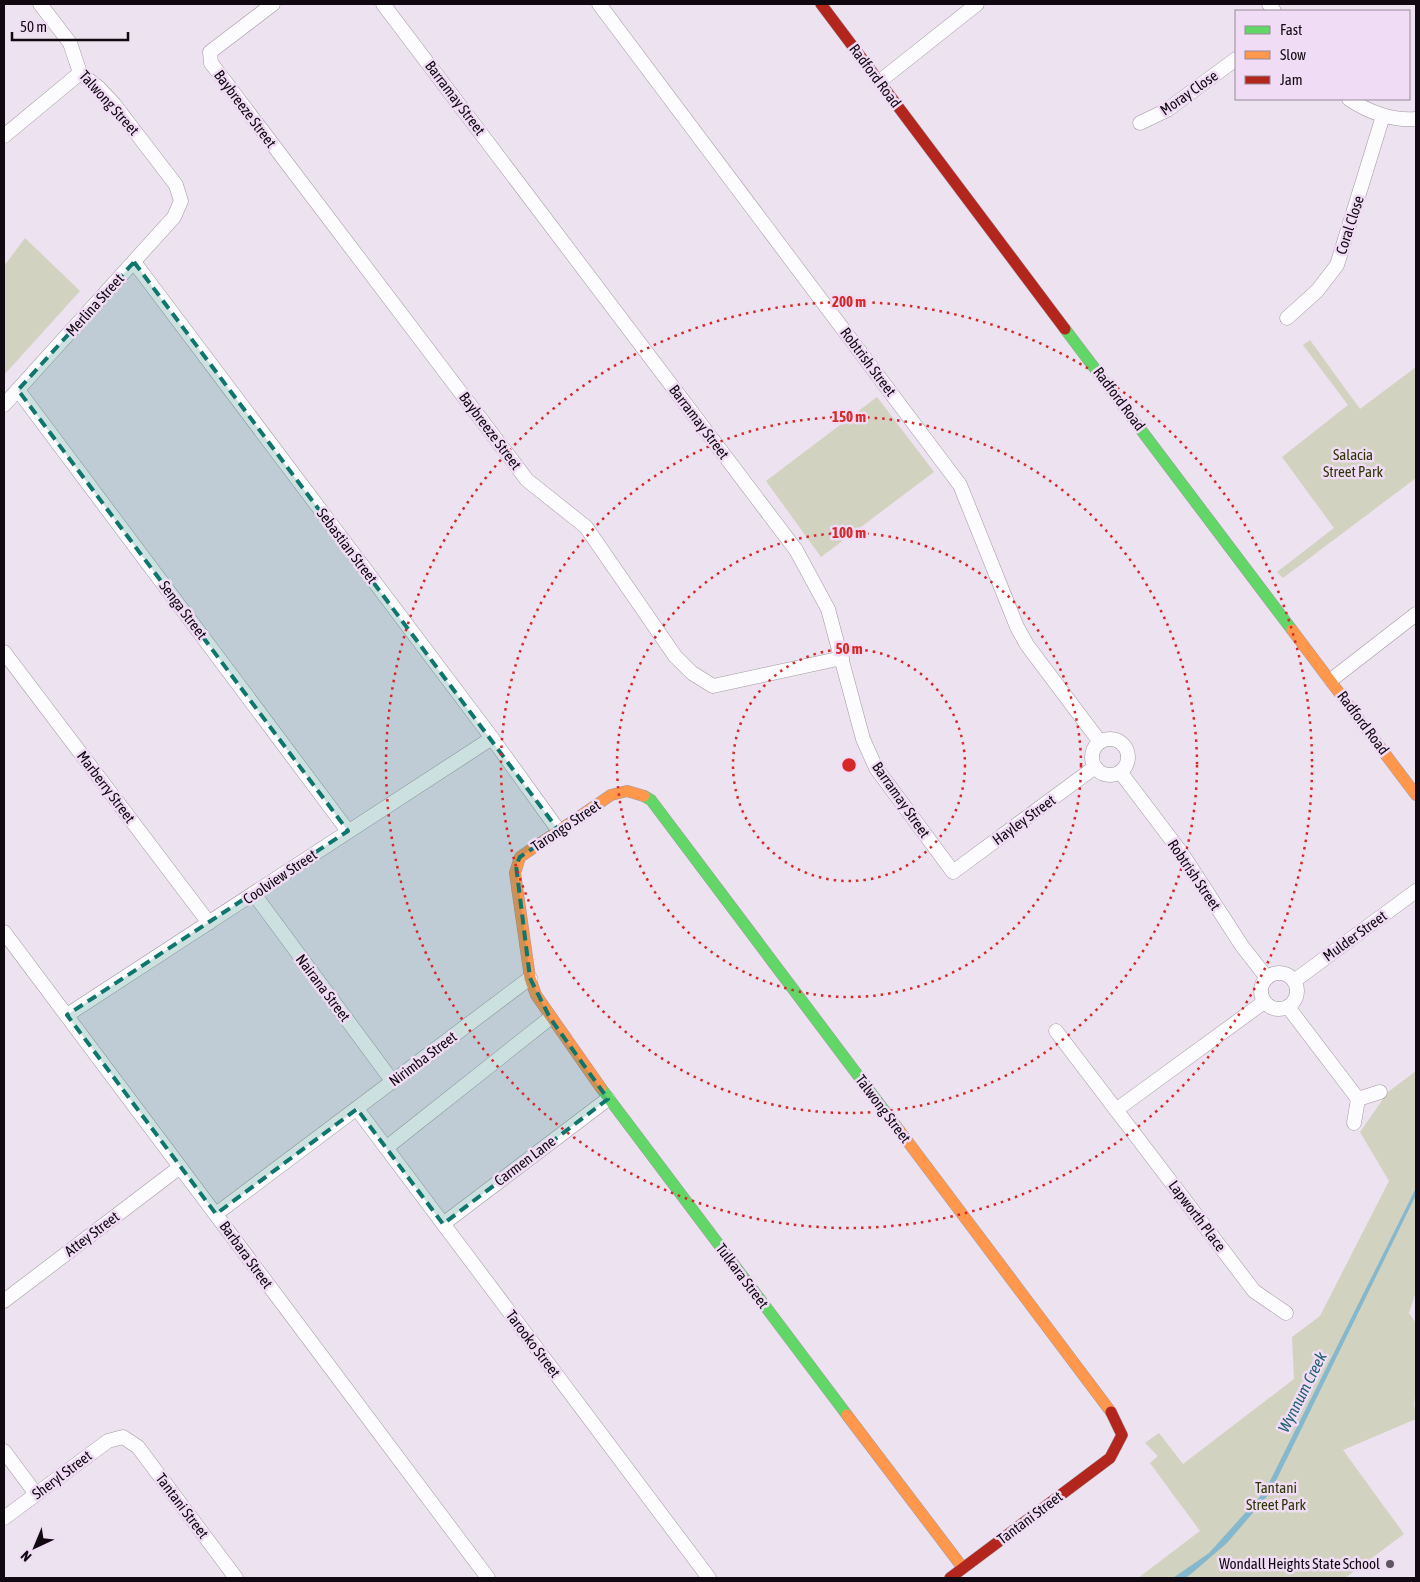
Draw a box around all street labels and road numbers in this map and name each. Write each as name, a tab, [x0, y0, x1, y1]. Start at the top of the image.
street label: Radford Road	[846, 41, 905, 111]
street label: Barramay Street	[422, 57, 489, 138]
street label: Talwong Street	[76, 67, 143, 138]
street label: Baybreeze Street	[211, 67, 280, 151]
street label: Moray Close	[1157, 67, 1221, 119]
street label: Coral Close	[1332, 193, 1367, 256]
street label: Merlina Street	[62, 270, 127, 339]
street label: Robtrish Street	[837, 324, 900, 399]
street label: Radford Road	[1090, 364, 1149, 434]
street label: Barramay Street	[666, 381, 733, 462]
street label: Baybreeze Street	[456, 389, 525, 473]
street label: Sebastian Street	[314, 505, 381, 587]
street label: Senga Street	[156, 577, 211, 642]
street label: Radford Road	[1334, 688, 1393, 758]
street label: Marberry Street	[74, 747, 139, 826]
street label: Barramay Street	[869, 759, 934, 841]
street label: Hayley Street	[989, 791, 1058, 848]
street label: Tarongo Street	[528, 796, 603, 855]
street label: Robtrish Street	[1165, 836, 1224, 913]
street label: Coolview Street	[240, 846, 320, 907]
street label: Mulder Street	[1320, 907, 1390, 964]
street label: Nairana Street	[293, 951, 354, 1025]
street label: Nirimba Street	[386, 1028, 460, 1089]
street label: Talwong Street	[852, 1071, 915, 1146]
street label: Carmen Lane	[491, 1132, 559, 1189]
street label: Lapworth Place	[1165, 1177, 1230, 1255]
street label: Attey Street	[61, 1208, 122, 1260]
street label: Barbara Street	[216, 1218, 276, 1292]
street label: Tulkara Street	[713, 1240, 772, 1311]
street label: Tarooko Street	[503, 1307, 564, 1381]
street label: Sheryl Street	[29, 1447, 95, 1502]
street label: Tantani Street	[153, 1470, 212, 1541]
street label: Tantani Street	[994, 1488, 1065, 1547]

